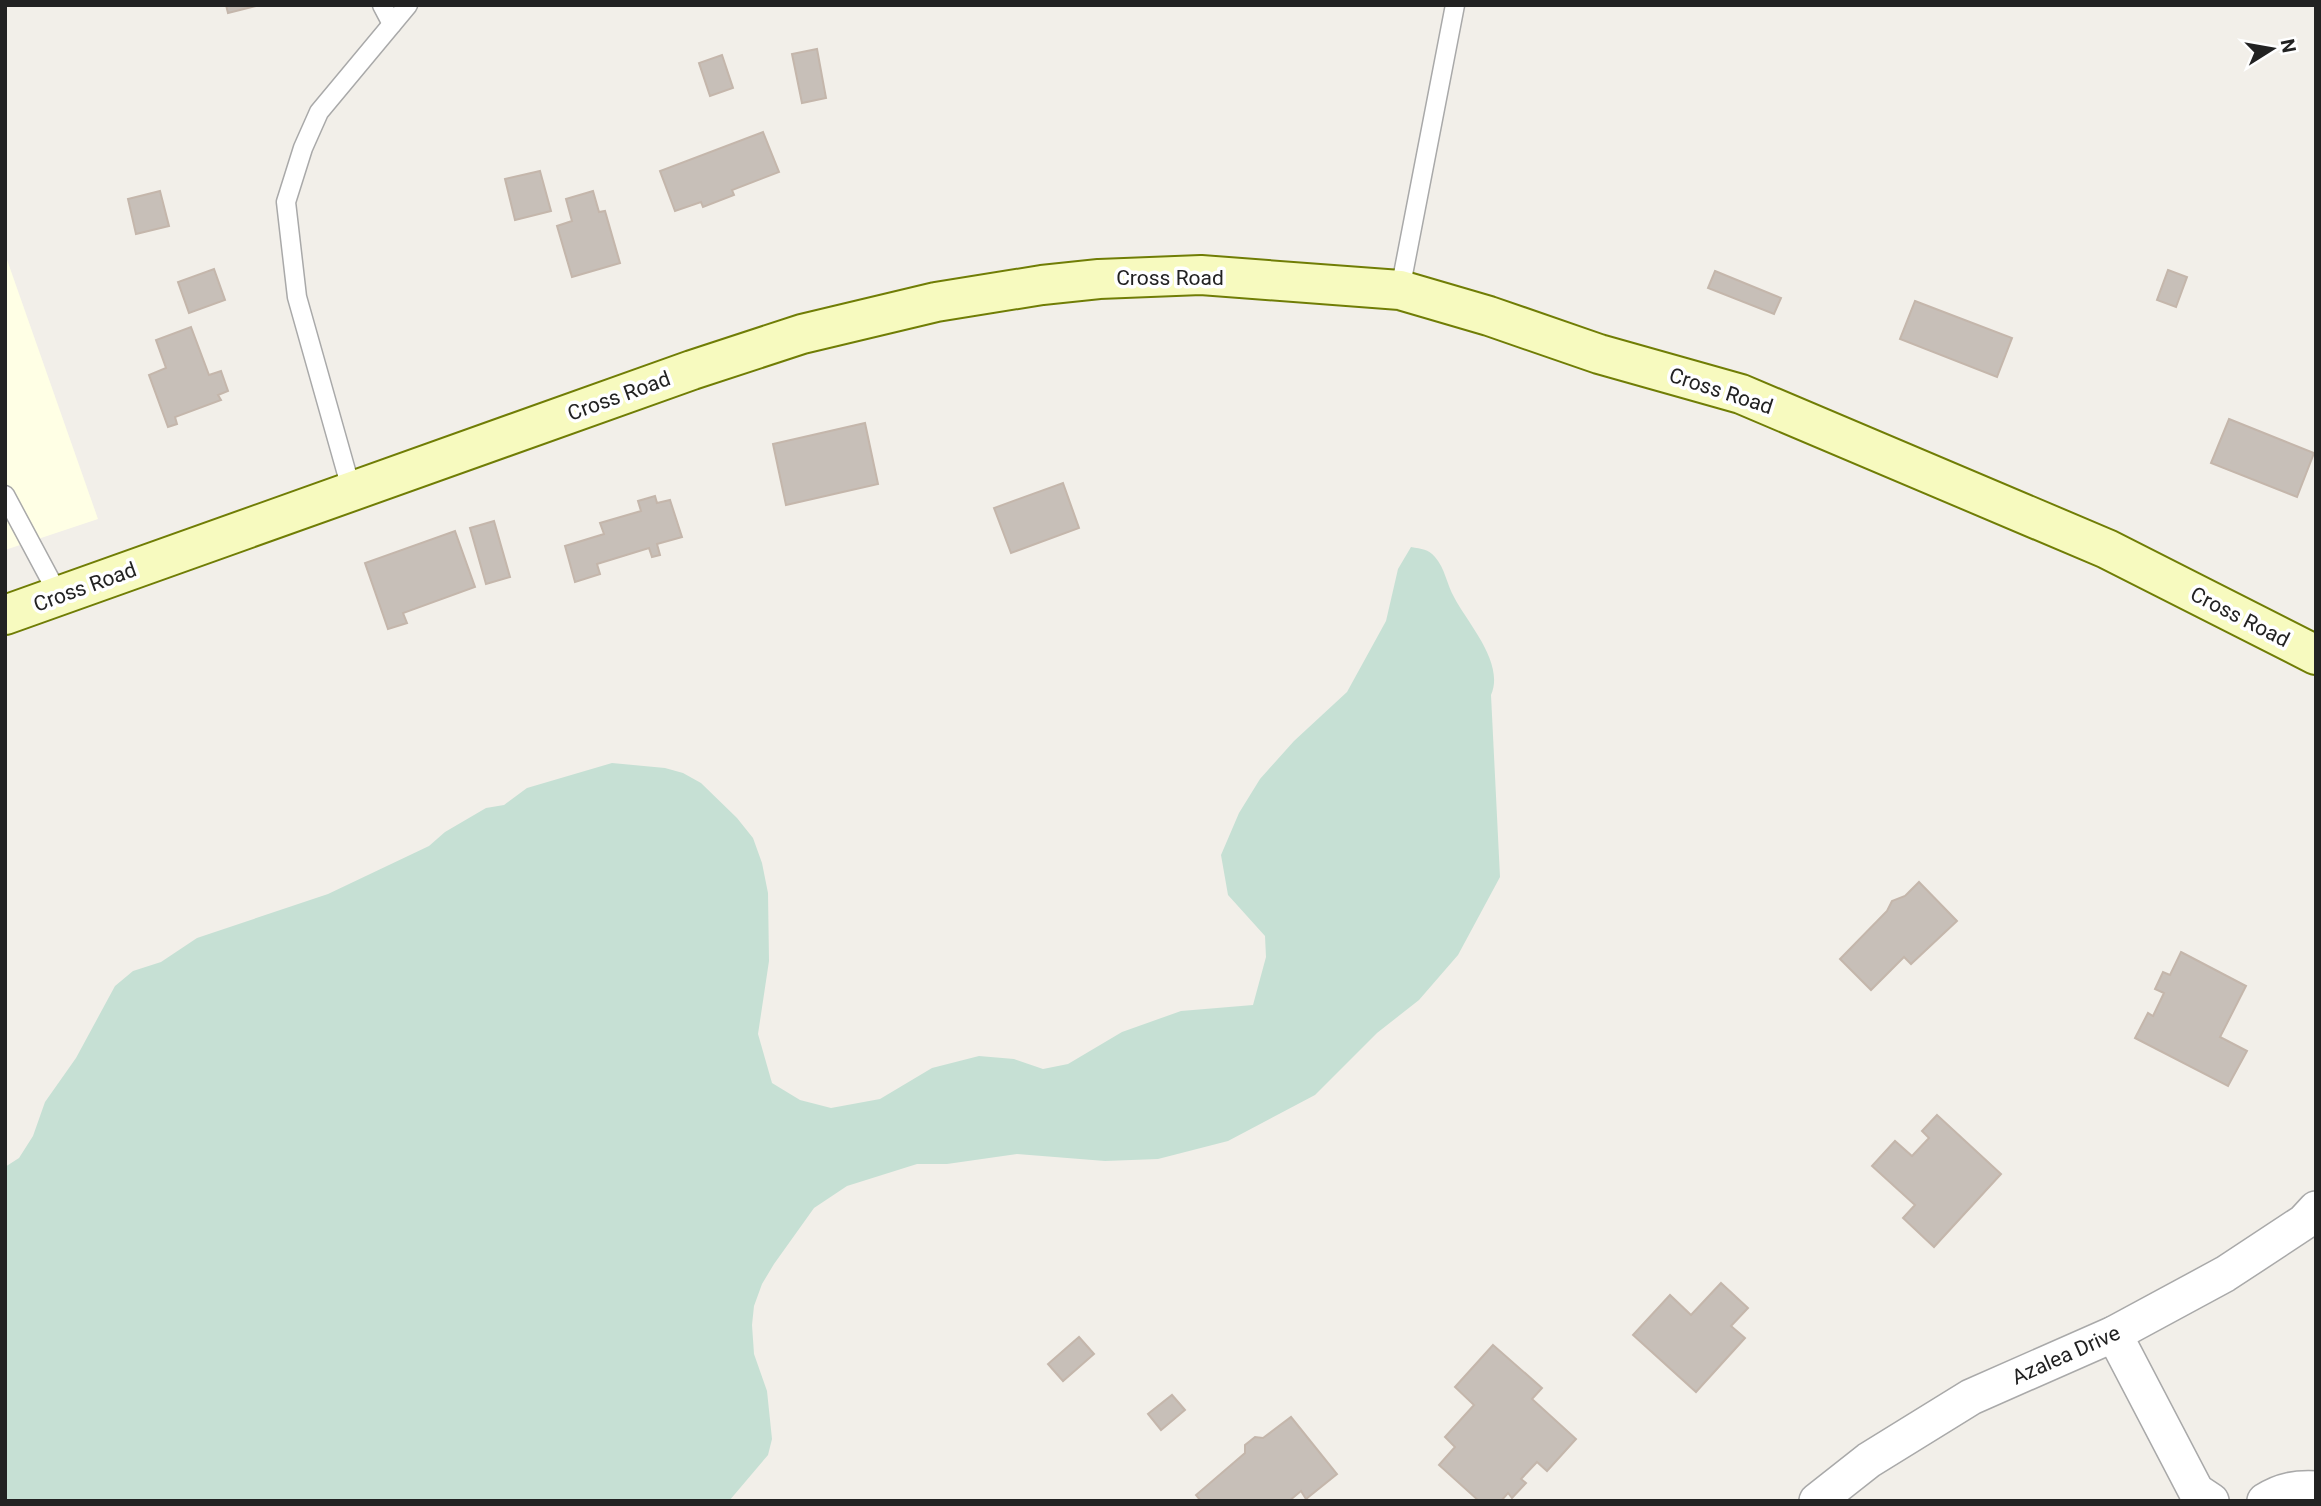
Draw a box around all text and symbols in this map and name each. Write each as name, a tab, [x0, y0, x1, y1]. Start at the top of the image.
north arrow	[2237, 14, 2307, 84]
text: N	[2276, 37, 2301, 55]
street label: Cross Road	[1116, 266, 1224, 290]
street label: Cross Road	[1666, 363, 1776, 419]
street label: Cross Road	[564, 366, 674, 426]
street label: Cross Road	[30, 557, 140, 617]
street label: Cross Road	[2187, 582, 2293, 652]
street label: Azalea Drive	[2008, 1321, 2124, 1389]

